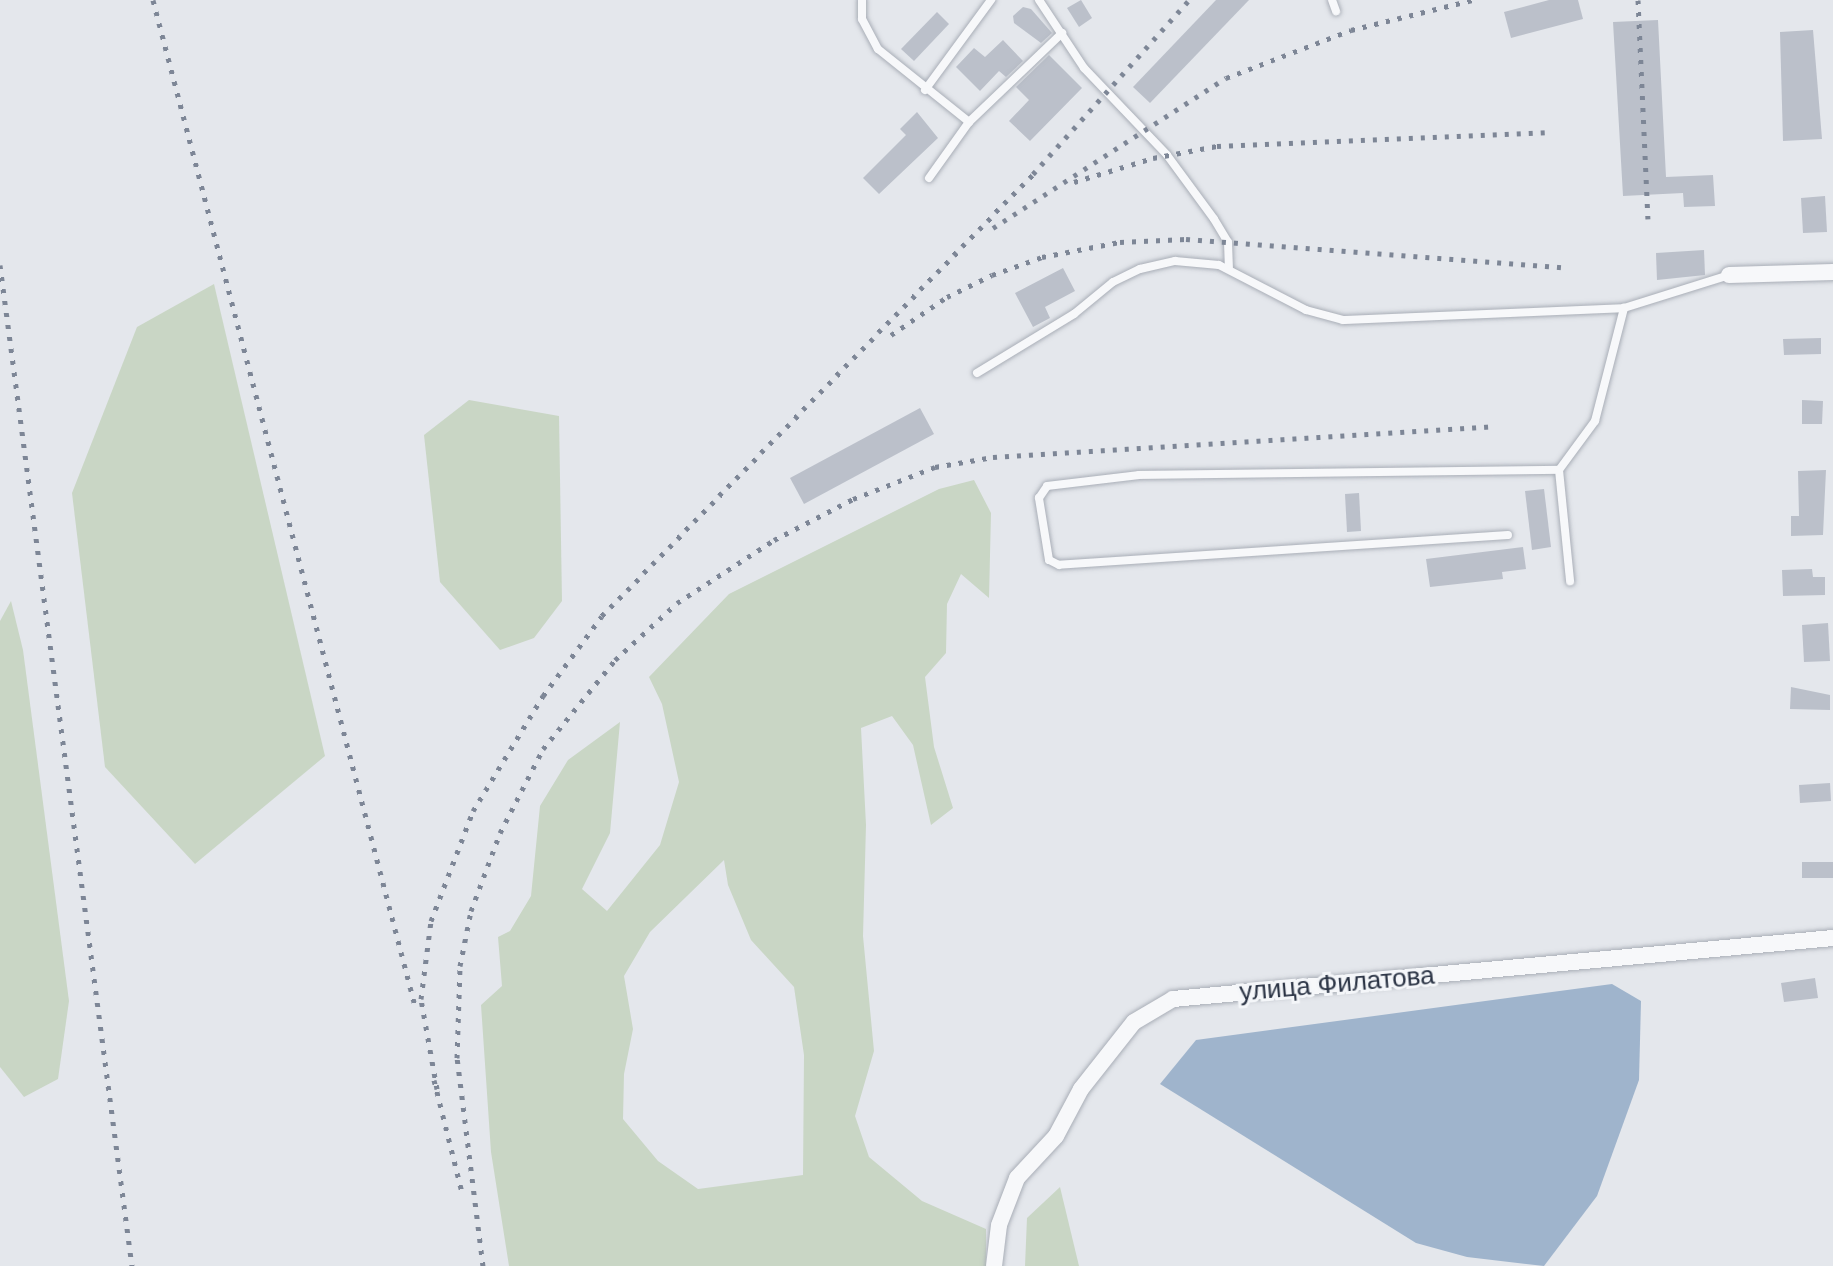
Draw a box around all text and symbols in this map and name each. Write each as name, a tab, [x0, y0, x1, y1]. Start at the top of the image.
street label: улица Филатова	[1238, 960, 1436, 1008]

